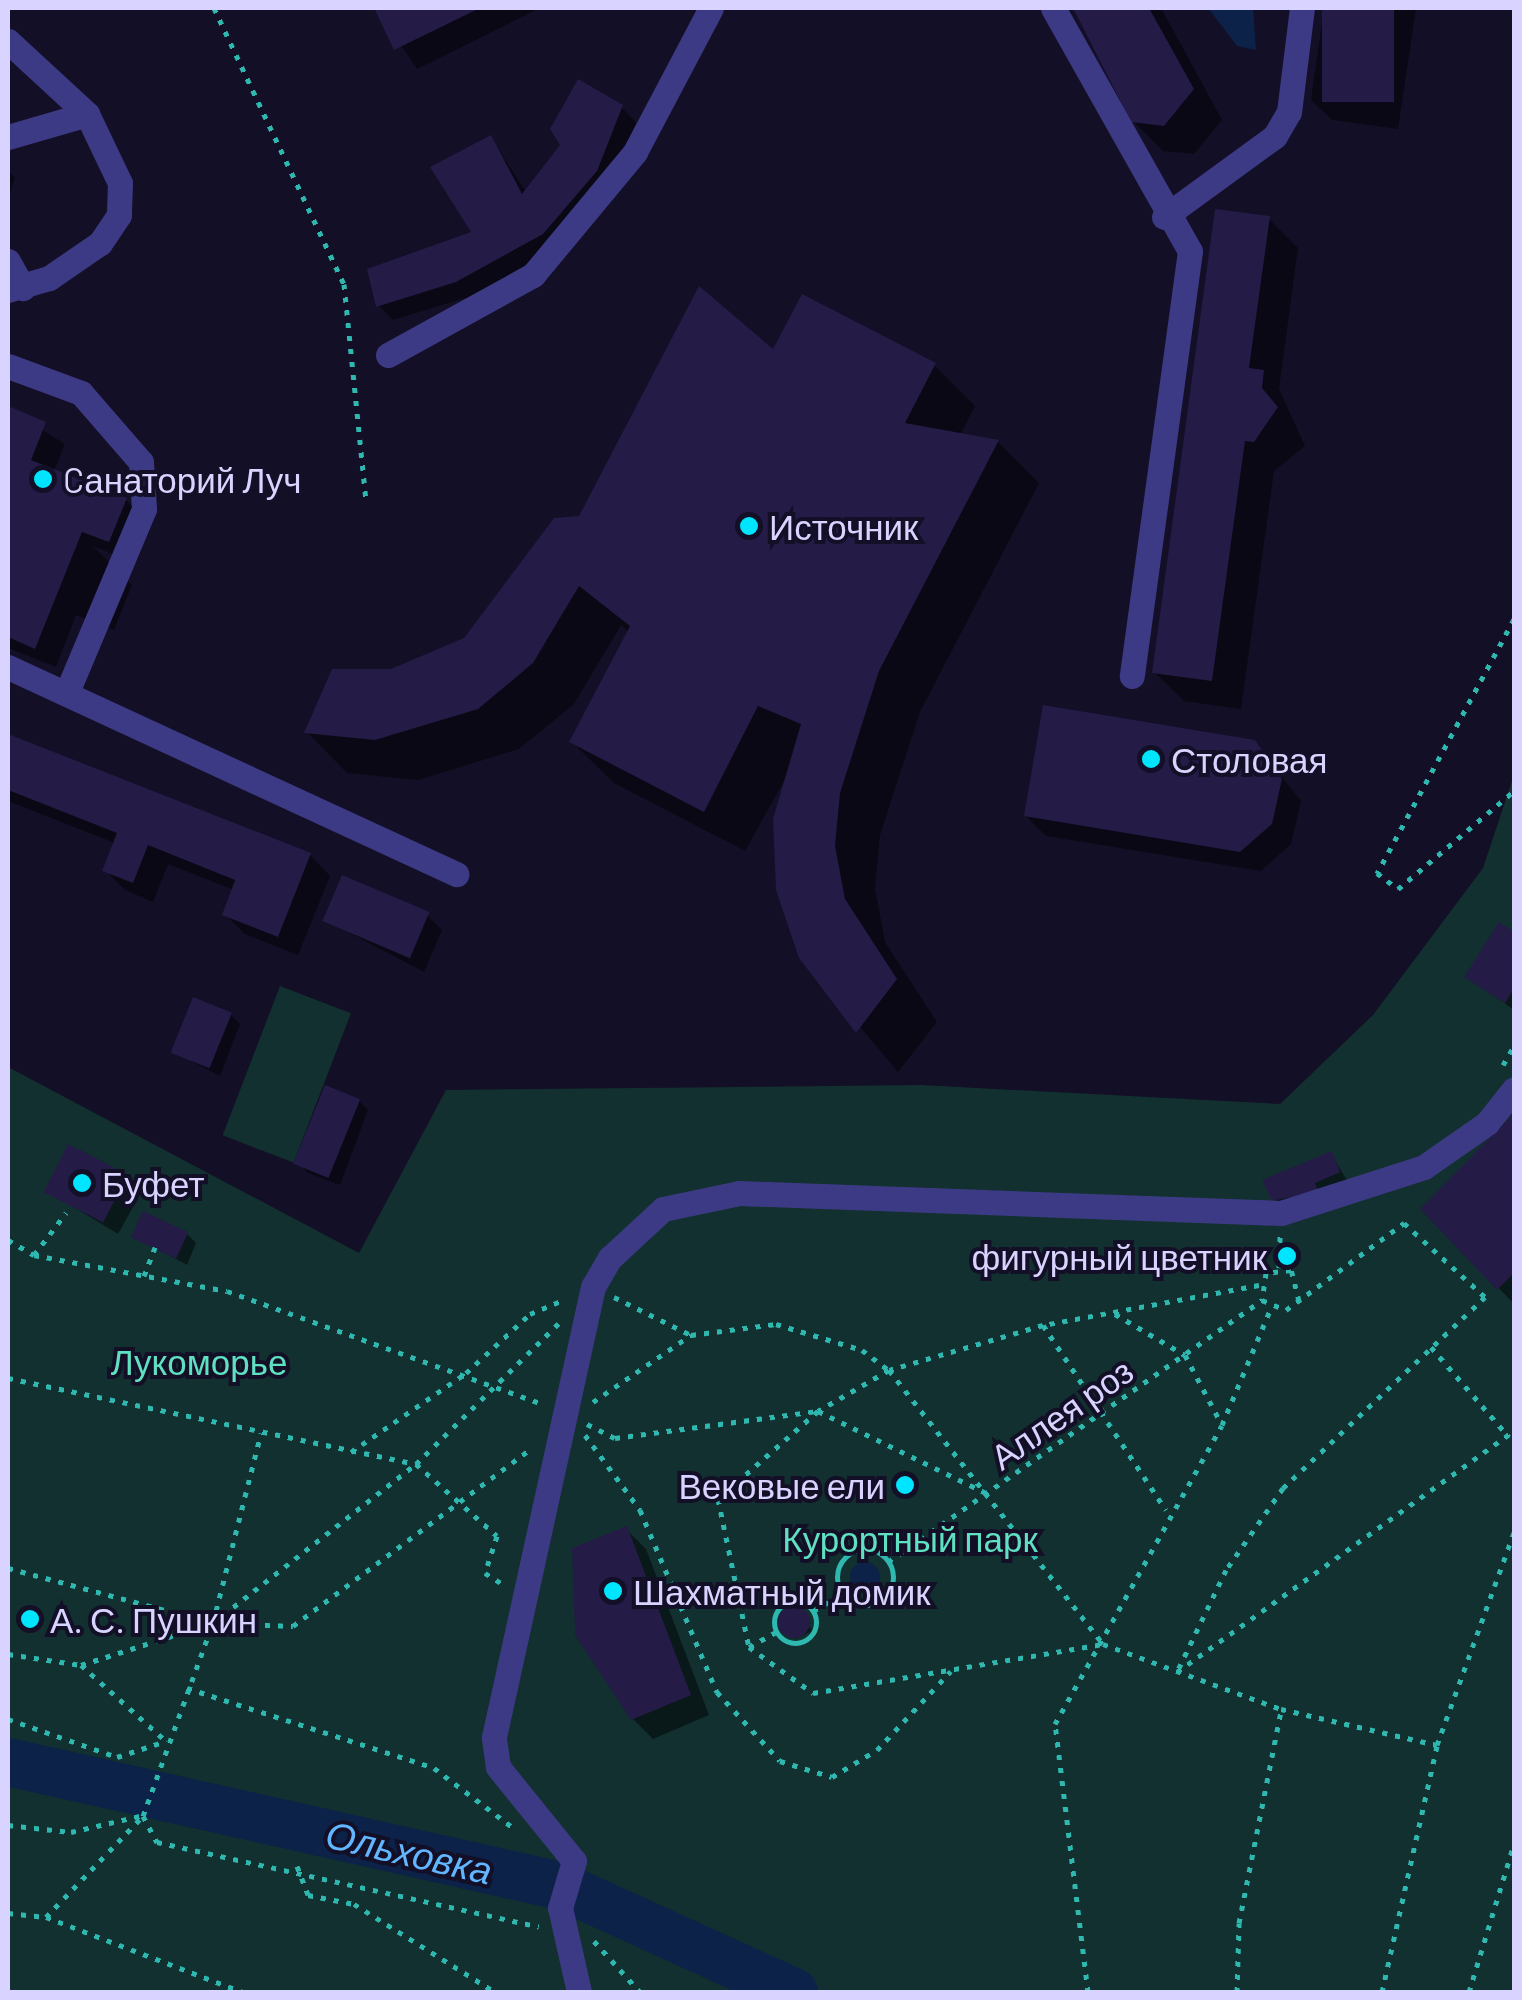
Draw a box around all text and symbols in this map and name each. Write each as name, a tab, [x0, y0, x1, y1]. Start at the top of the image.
place label: Cанаторий Луч	[63, 458, 302, 500]
marker: Cанаторий Луч	[32, 468, 54, 490]
place label: Источник	[769, 505, 918, 547]
marker: Источник	[738, 515, 760, 537]
place label: Столовая	[1171, 738, 1328, 780]
marker: Столовая	[1140, 748, 1162, 770]
place label: Буфет	[102, 1162, 204, 1204]
marker: Буфет	[71, 1172, 93, 1194]
place label: фигурный цветник	[972, 1235, 1267, 1277]
marker: фигурный цветник	[1276, 1245, 1298, 1267]
park label: Лукоморье	[111, 1340, 287, 1382]
street label: Аллея роз	[982, 1349, 1140, 1477]
place label: Вековые ели	[679, 1464, 885, 1506]
marker: Вековые ели	[894, 1474, 916, 1496]
park label: Курортный парк	[782, 1517, 1038, 1559]
place label: Шахматный домик	[633, 1570, 931, 1612]
marker: Шахматный домик	[602, 1580, 624, 1602]
place label: А. С. Пушкин	[50, 1598, 257, 1640]
marker: А. С. Пушкин	[19, 1608, 41, 1630]
water label: Ольховка	[321, 1811, 497, 1893]

